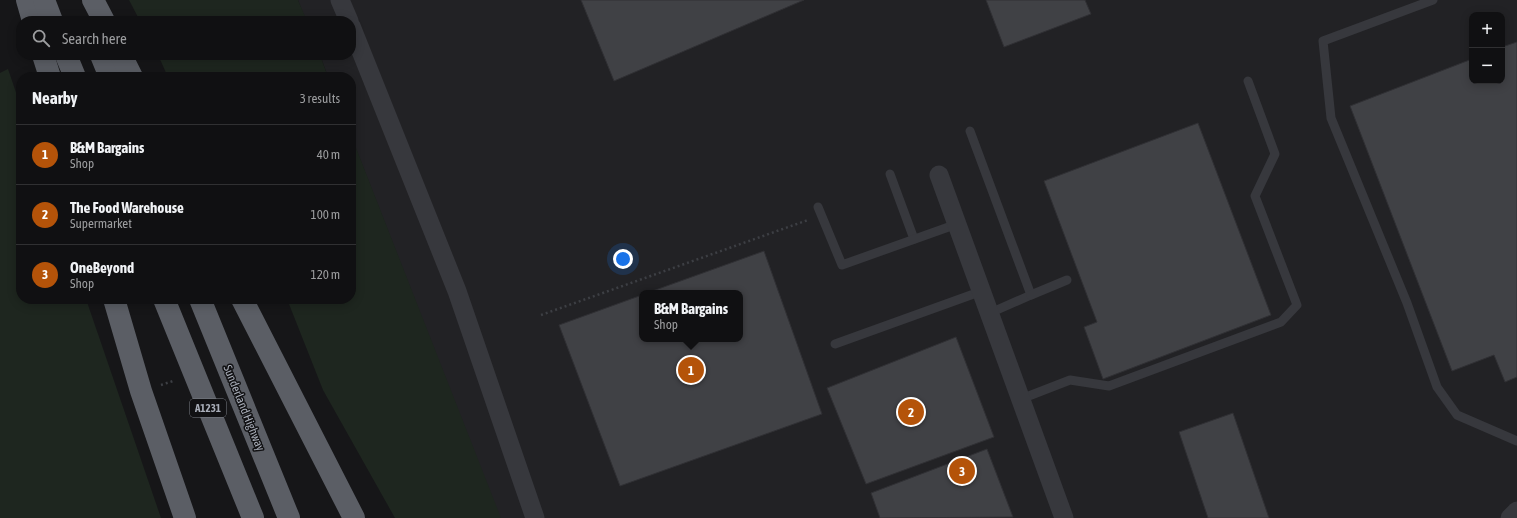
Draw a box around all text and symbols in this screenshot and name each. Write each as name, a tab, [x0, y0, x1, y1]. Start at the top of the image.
map controls	[1469, 12, 1505, 84]
button: +	[1469, 12, 1505, 48]
search box	[16, 16, 356, 60]
icon: search	[30, 27, 52, 49]
text: Search here	[62, 30, 127, 47]
button: −	[1469, 48, 1505, 84]
text: Nearby	[32, 88, 78, 108]
text: 3 results	[300, 91, 340, 106]
text: B&M Bargains	[70, 139, 144, 156]
text: 1	[42, 147, 48, 162]
text: 40 m	[317, 147, 340, 162]
text: Shop	[70, 156, 94, 171]
text: The Food Warehouse	[70, 199, 184, 216]
text: 2	[42, 207, 48, 222]
text: 100 m	[311, 207, 340, 222]
text: Supermarket	[70, 216, 132, 231]
your location	[613, 249, 633, 269]
text: OneBeyond	[70, 259, 134, 276]
text: 3	[42, 267, 48, 282]
text: 120 m	[311, 267, 340, 282]
text: Shop	[70, 276, 94, 291]
popup	[639, 290, 743, 342]
text: B&M Bargains	[654, 300, 728, 317]
text: Shop	[654, 317, 678, 332]
pin: 1	[678, 355, 704, 385]
street label: Sunderland Highway	[220, 363, 268, 453]
pin: 2	[898, 397, 924, 427]
road number: A1231	[190, 399, 226, 417]
pin: 3	[949, 456, 975, 486]

